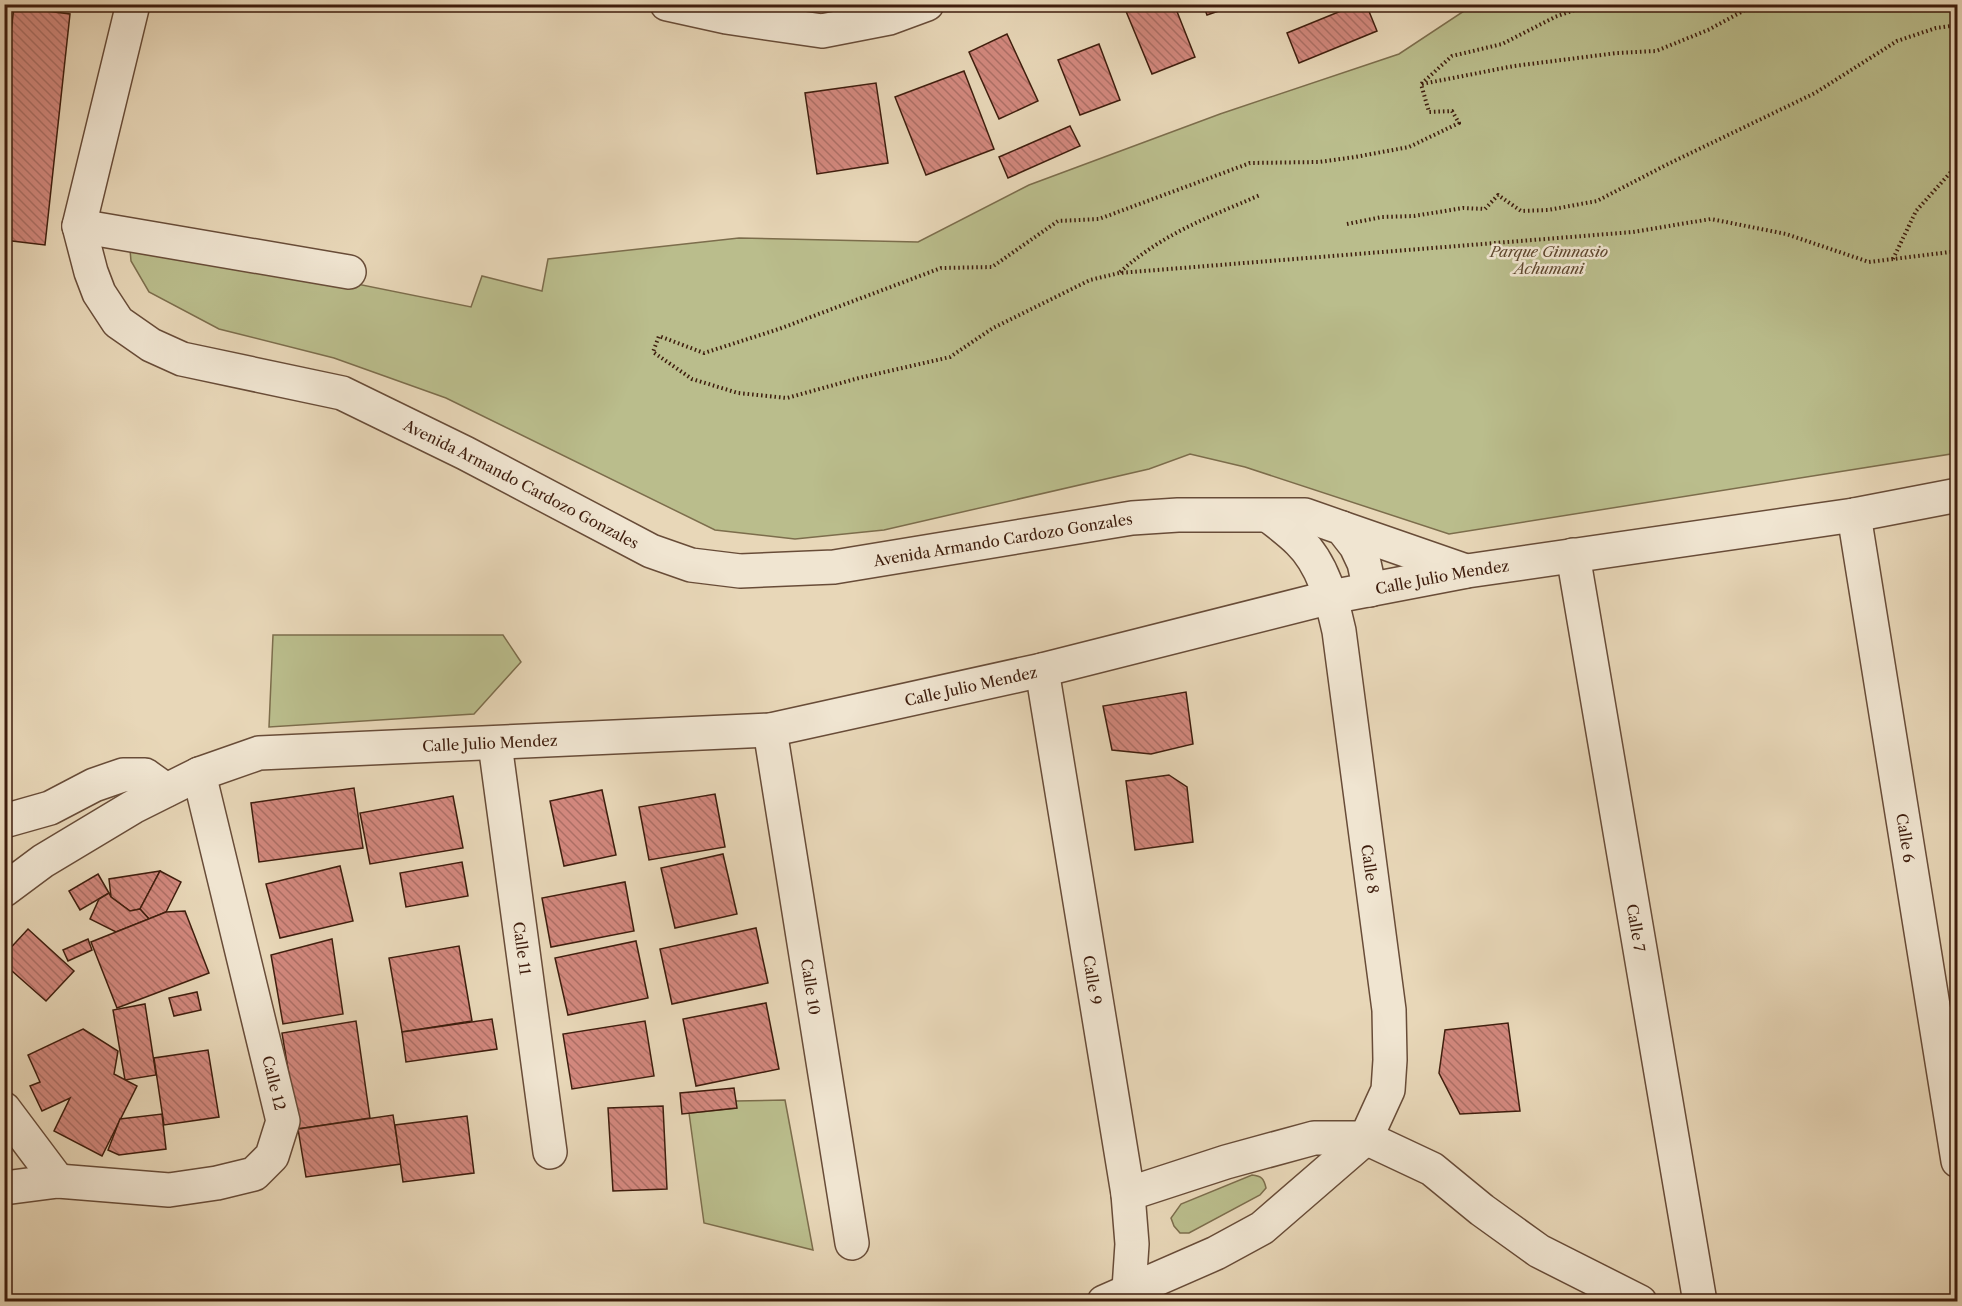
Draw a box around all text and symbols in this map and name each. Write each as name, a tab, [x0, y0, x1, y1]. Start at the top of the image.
park label: Parque Gimnasio Achumani	[1489, 242, 1608, 278]
street label: Avenida Armando Cardozo Gonzales	[400, 415, 642, 552]
street label: Avenida Armando Cardozo Gonzales	[871, 509, 1134, 570]
street label: Calle Julio Mendez	[1374, 556, 1510, 598]
street label: Calle Julio Mendez	[903, 662, 1039, 710]
street label: Calle Julio Mendez	[422, 730, 558, 755]
street label: Calle 6	[1893, 812, 1919, 864]
street label: Calle 8	[1357, 843, 1383, 895]
street label: Calle 7	[1623, 902, 1650, 954]
street label: Calle 11	[510, 920, 536, 977]
street label: Calle 9	[1079, 954, 1106, 1006]
street label: Calle 10	[797, 957, 825, 1016]
street label: Calle 12	[258, 1054, 290, 1112]

